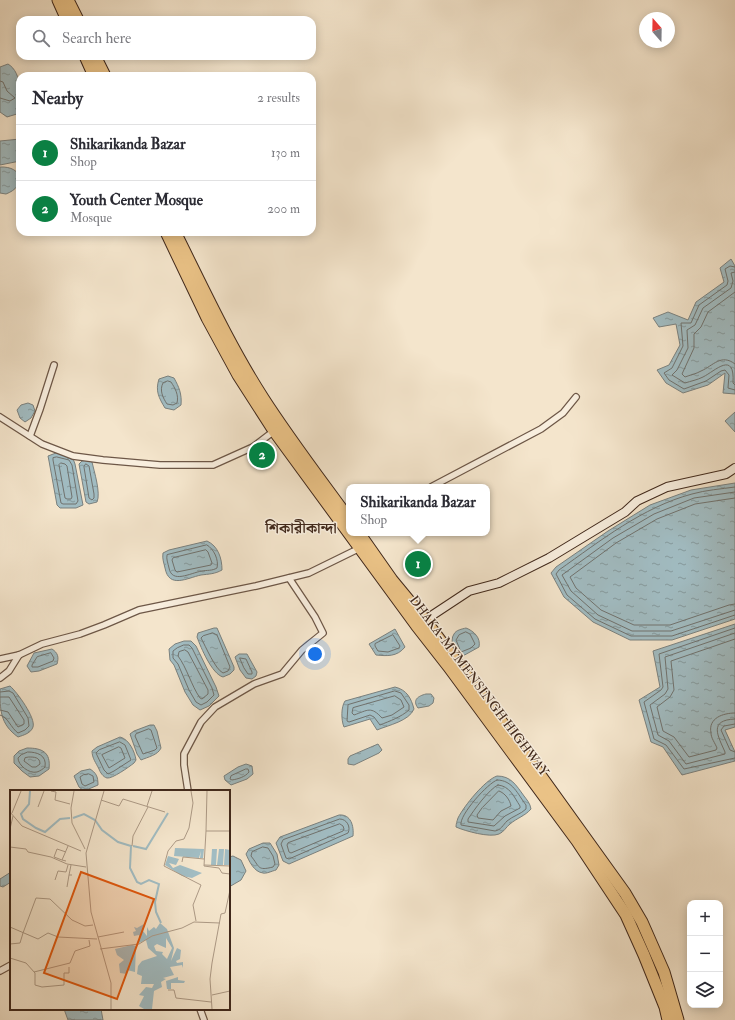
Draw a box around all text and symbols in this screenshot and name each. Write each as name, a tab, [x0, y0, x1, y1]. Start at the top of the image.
north arrow	[639, 12, 675, 48]
search box	[16, 16, 316, 60]
icon: search	[30, 27, 52, 49]
text: Search here	[62, 29, 131, 48]
text: Nearby	[32, 88, 83, 109]
text: 2 results	[257, 90, 300, 106]
text: Shikarikanda Bazar	[70, 135, 186, 154]
text: 1	[43, 145, 47, 161]
text: 130 m	[271, 145, 300, 161]
text: Shop	[70, 154, 97, 170]
text: Youth Center Mosque	[70, 191, 203, 210]
text: 2	[42, 201, 48, 217]
text: 200 m	[267, 201, 300, 217]
text: Mosque	[70, 210, 112, 226]
pin: 2	[249, 440, 275, 470]
popup	[346, 484, 490, 536]
text: Shikarikanda Bazar	[360, 493, 476, 512]
text: Shop	[360, 512, 387, 528]
district label: শিকারীকান্দা	[264, 519, 337, 538]
pin: 1	[405, 549, 431, 579]
street label: DHAKA-MYMENSINGH HIGHWAY	[406, 592, 553, 780]
your location	[305, 644, 325, 664]
inset map	[10, 790, 230, 1010]
map controls	[687, 900, 723, 1008]
button: +	[687, 900, 723, 936]
button: −	[687, 936, 723, 972]
button: layers	[687, 972, 723, 1008]

